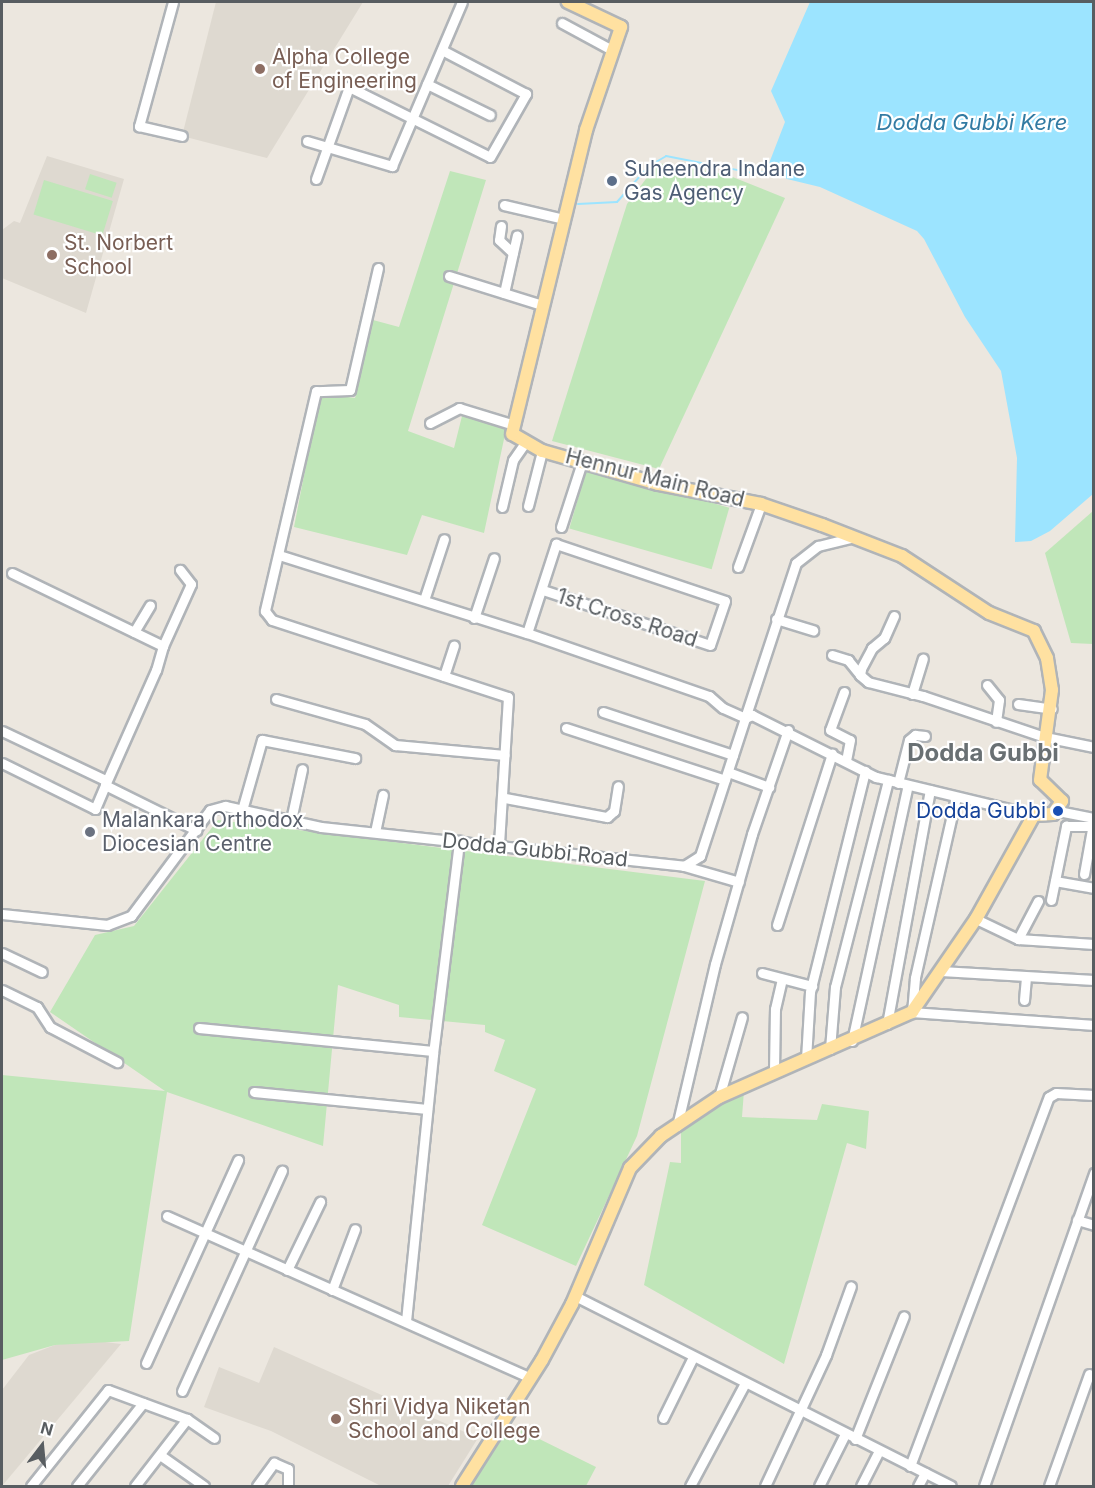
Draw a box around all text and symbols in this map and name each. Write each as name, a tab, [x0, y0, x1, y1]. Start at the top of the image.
place label: Alpha College of Engineering	[272, 44, 417, 94]
marker: Alpha College of Engineering	[253, 62, 267, 76]
water label: Dodda Gubbi Kere	[877, 110, 1067, 136]
place label: Suheendra Indane Gas Agency	[624, 156, 805, 206]
marker: Suheendra Indane Gas Agency	[605, 174, 619, 188]
place label: St. Norbert School	[64, 230, 173, 280]
marker: St. Norbert School	[45, 248, 59, 262]
street label: Hennur Main Road	[563, 444, 747, 512]
street label: 1st Cross Road	[553, 583, 701, 653]
district label: Dodda Gubbi	[907, 739, 1059, 767]
place label: Dodda Gubbi	[916, 798, 1046, 824]
marker: Dodda Gubbi	[1051, 804, 1065, 818]
place label: Malankara Orthodox Diocesian Centre	[102, 807, 304, 857]
marker: Malankara Orthodox Diocesian Centre	[83, 825, 97, 839]
street label: Dodda Gubbi Road	[441, 828, 629, 872]
place label: Shri Vidya Niketan School and College	[348, 1394, 540, 1444]
marker: Shri Vidya Niketan School and College	[329, 1412, 343, 1426]
north arrow	[12, 1416, 72, 1476]
text: N	[38, 1417, 56, 1440]

